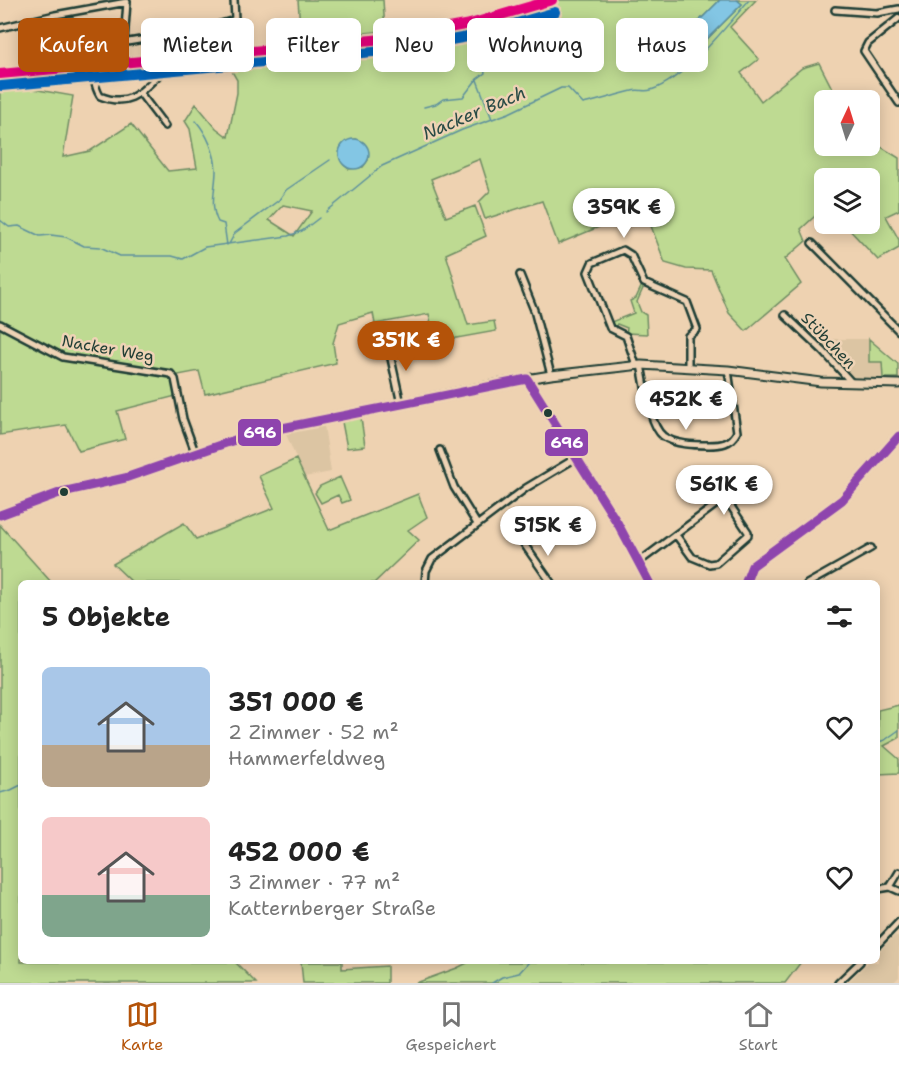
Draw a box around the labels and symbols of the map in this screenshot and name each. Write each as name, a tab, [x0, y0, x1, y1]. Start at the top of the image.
water label: Nacker Bach	[419, 80, 529, 146]
north arrow	[814, 90, 880, 156]
pin: 359K €	[575, 188, 673, 239]
street label: Stübchen	[797, 308, 861, 373]
pin: 351K €	[357, 321, 455, 372]
street label: Nacker Weg	[60, 330, 156, 367]
pin: 452K €	[637, 380, 735, 431]
unlabelled marker	[542, 407, 554, 419]
line badge: 696	[237, 418, 282, 447]
text: 696	[244, 422, 276, 443]
line badge: 696	[544, 428, 589, 457]
text: 696	[551, 432, 583, 453]
pin: 561K €	[675, 465, 773, 516]
unlabelled marker	[58, 486, 70, 498]
pin: 515K €	[499, 506, 597, 557]

